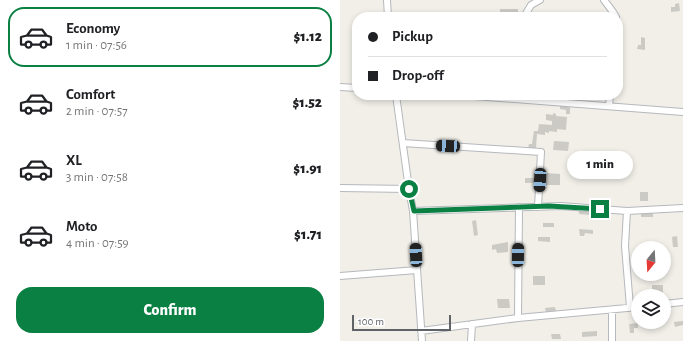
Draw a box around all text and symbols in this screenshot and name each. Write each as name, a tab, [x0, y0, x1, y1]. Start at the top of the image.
icon: car	[18, 19, 54, 55]
text: Economy	[66, 21, 120, 36]
text: $1.12	[293, 29, 322, 44]
text: Pickup	[392, 29, 433, 44]
text: 1 min · 07:56	[66, 39, 127, 52]
text: Drop-off	[392, 68, 444, 83]
icon: car	[18, 85, 54, 121]
text: Comfort	[66, 87, 115, 102]
text: $1.52	[292, 95, 322, 110]
text: 2 min · 07:57	[66, 105, 128, 118]
car	[436, 139, 460, 153]
icon: car	[18, 151, 54, 187]
callout: 1 min	[567, 151, 633, 179]
text: XL	[66, 153, 82, 168]
text: 1 min	[586, 158, 614, 171]
text: $1.91	[293, 161, 322, 176]
car	[533, 168, 547, 192]
text: 3 min · 07:58	[66, 171, 128, 184]
route start	[400, 180, 418, 198]
route end	[591, 200, 609, 218]
icon: car	[18, 217, 54, 253]
text: Moto	[66, 219, 98, 234]
text: $1.71	[294, 227, 322, 242]
text: 4 min · 07:59	[66, 237, 129, 250]
north arrow	[631, 241, 671, 281]
map controls	[631, 241, 671, 329]
car	[409, 243, 423, 267]
car	[512, 243, 524, 267]
button: Confirm	[16, 287, 324, 333]
button: layers	[631, 289, 671, 329]
scale bar	[352, 313, 451, 332]
text: 100 m	[358, 316, 384, 327]

